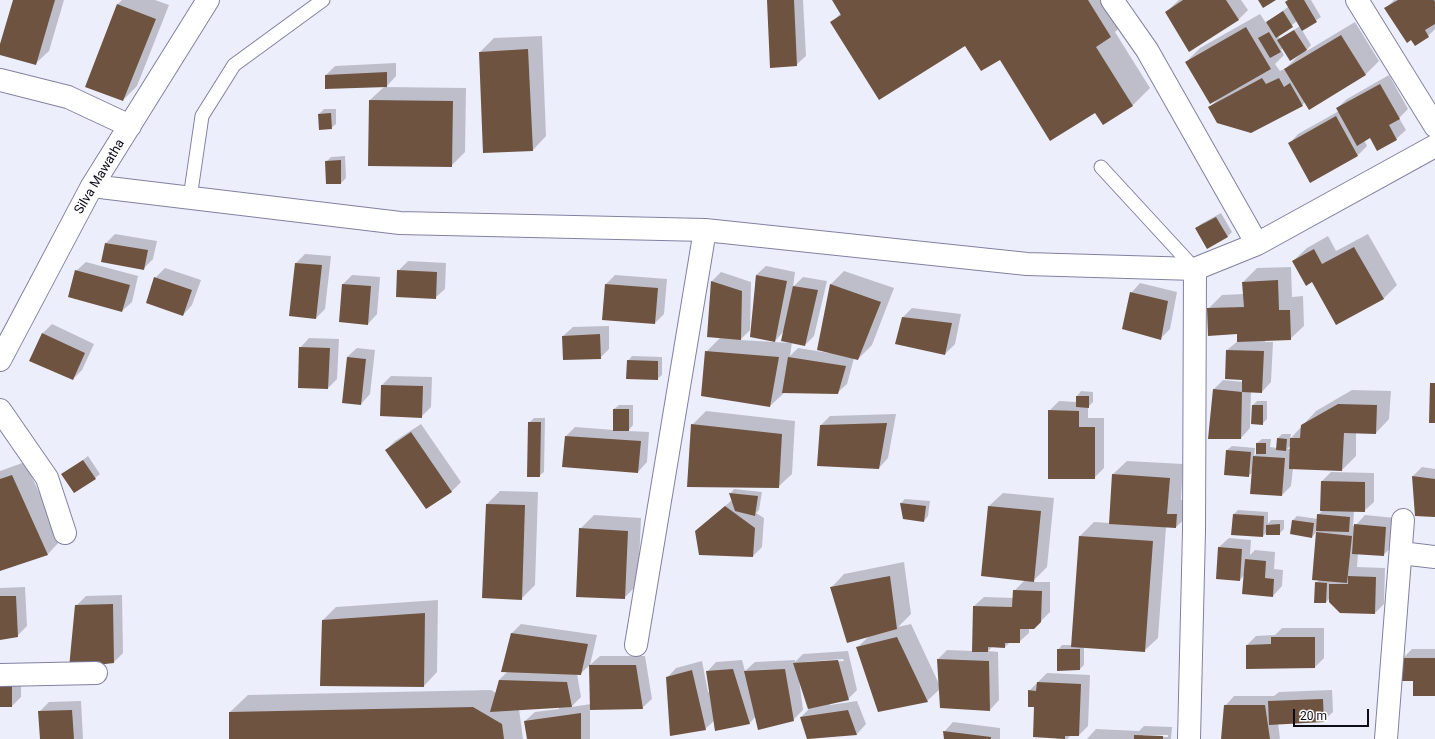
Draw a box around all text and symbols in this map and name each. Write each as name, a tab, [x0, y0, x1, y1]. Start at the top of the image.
street label: Silva Mawatha	[72, 137, 128, 217]
scale bar	[1295, 701, 1371, 727]
text: 20 m	[1300, 709, 1327, 723]

